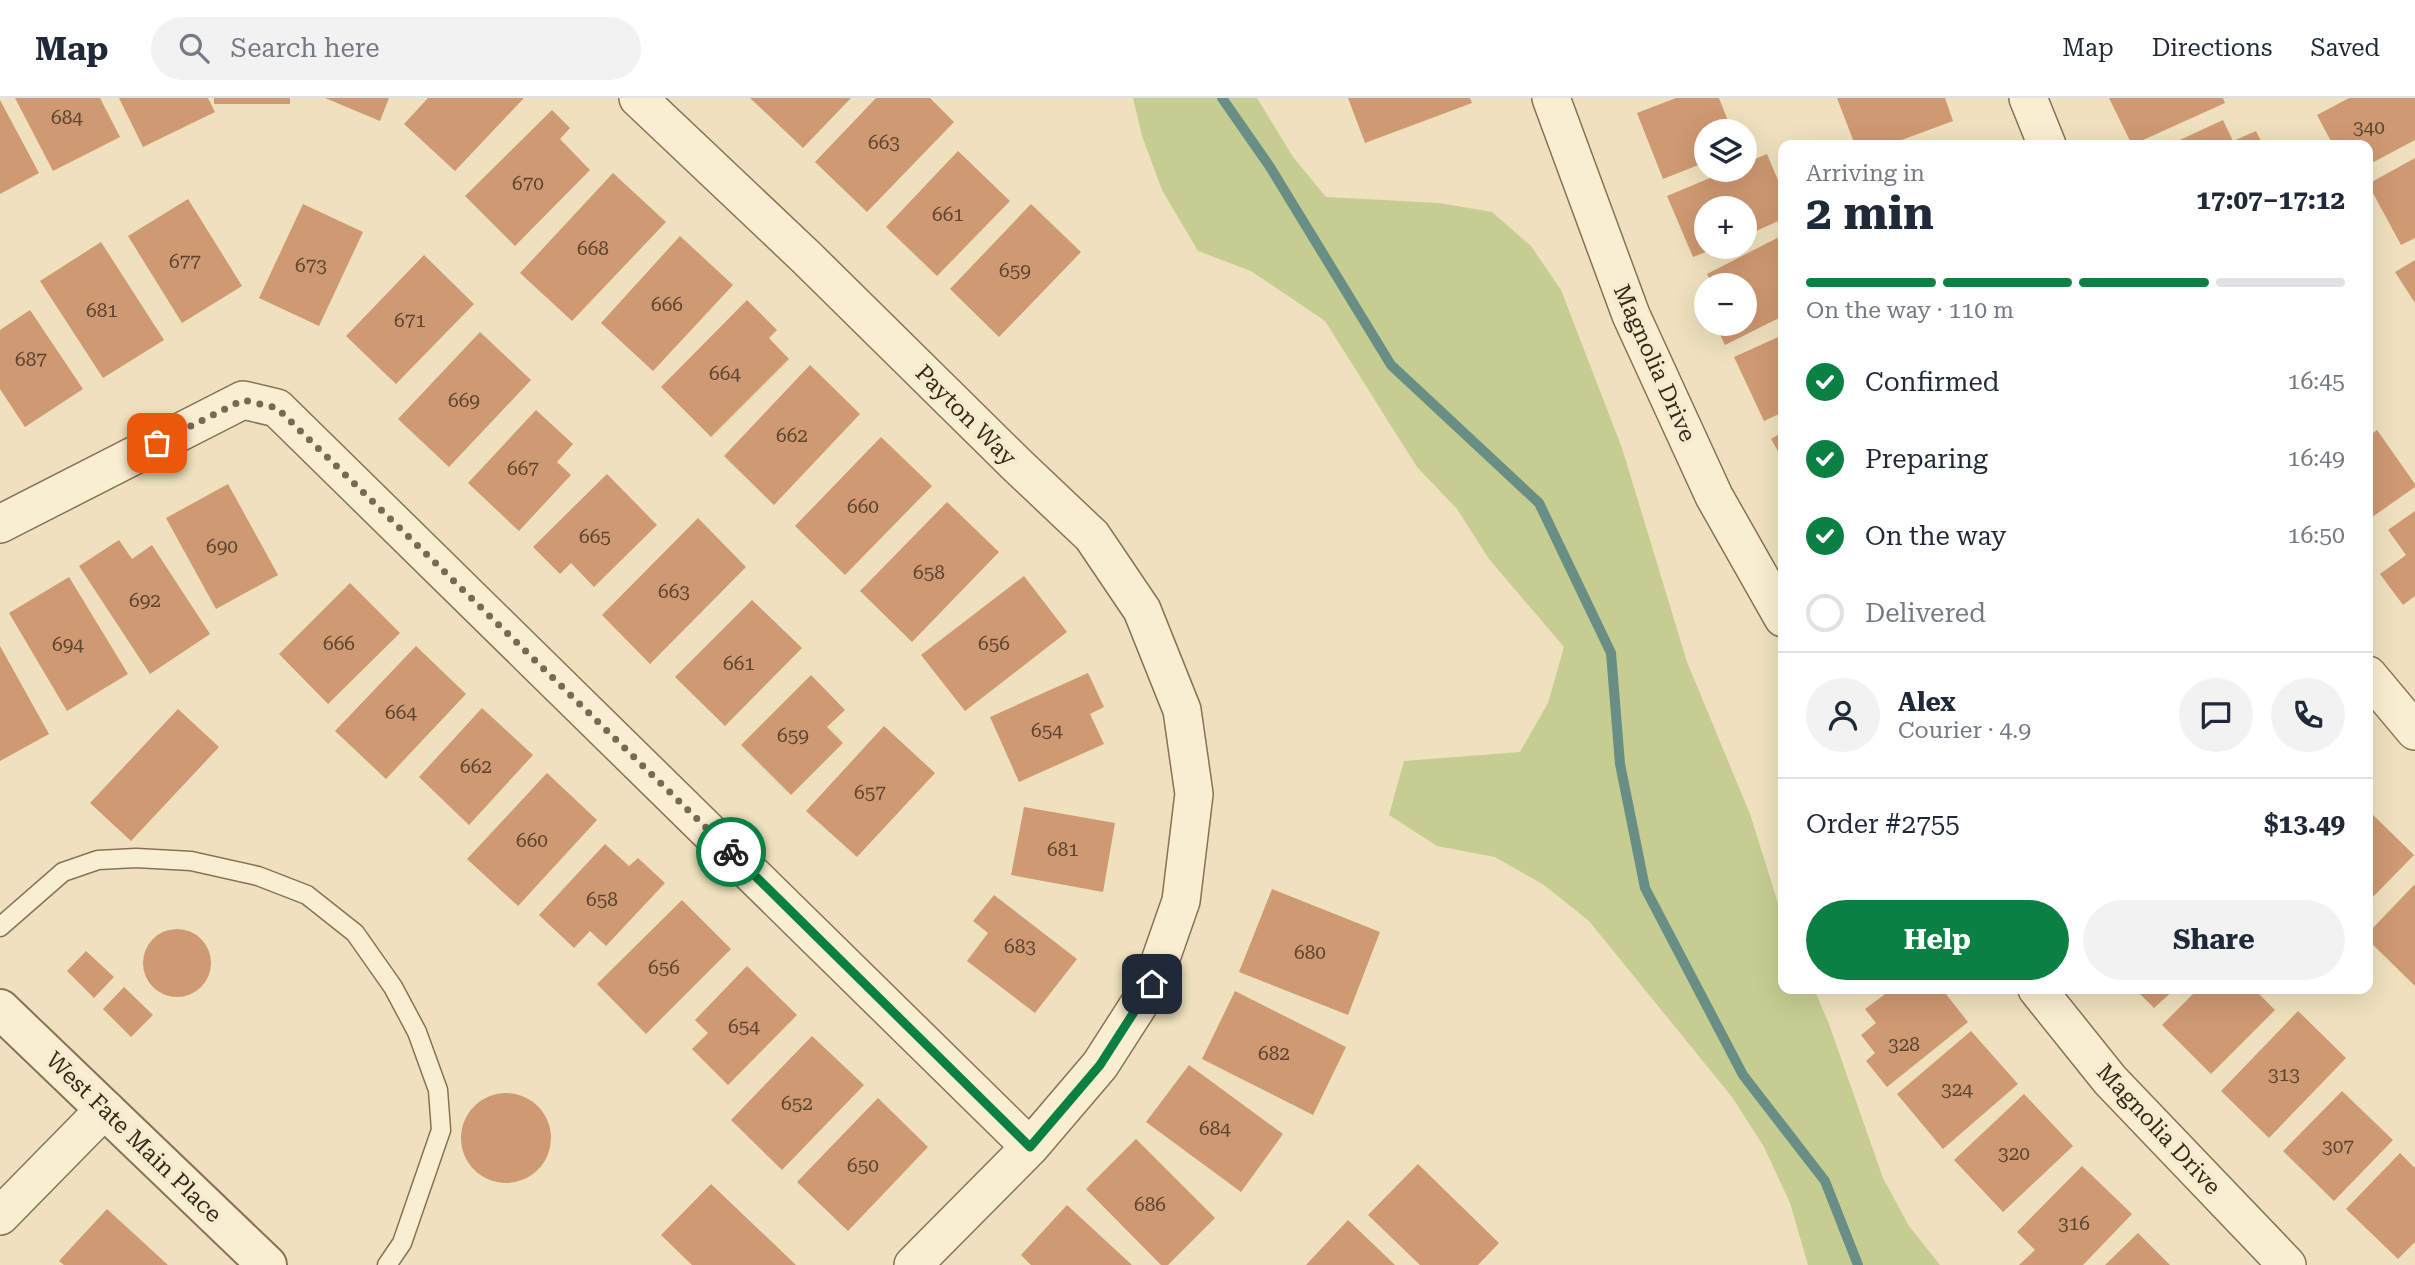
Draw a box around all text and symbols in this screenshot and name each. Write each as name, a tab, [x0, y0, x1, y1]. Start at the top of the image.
search box	[151, 17, 641, 80]
text: Map	[35, 29, 109, 68]
icon: search	[175, 29, 213, 67]
text: Search here	[231, 33, 380, 63]
text: Map	[2062, 34, 2114, 62]
text: Directions	[2152, 34, 2272, 62]
text: Saved	[2310, 34, 2380, 62]
house number: 684	[51, 106, 83, 129]
house number: 340	[2353, 116, 2385, 139]
map controls	[1694, 119, 1757, 336]
button: layers	[1694, 119, 1757, 182]
house number: 663	[868, 131, 900, 154]
text: Arriving in	[1806, 160, 1925, 187]
house number: 670	[512, 172, 544, 195]
text: 17:07–17:12	[2196, 185, 2345, 215]
text: 2 min	[1806, 186, 1934, 240]
button: +	[1694, 196, 1757, 259]
house number: 661	[932, 203, 964, 226]
house number: 668	[577, 237, 609, 260]
house number: 677	[169, 250, 201, 273]
house number: 673	[295, 254, 327, 277]
house number: 659	[999, 259, 1031, 282]
button: −	[1694, 273, 1757, 336]
street label: Magnolia Drive	[1608, 281, 1701, 446]
house number: 666	[651, 293, 683, 316]
text: On the way · 110 m	[1806, 297, 2014, 324]
house number: 681	[86, 299, 118, 322]
house number: 671	[394, 309, 426, 332]
house number: 687	[15, 348, 47, 371]
street label: Payton Way	[910, 359, 1022, 472]
house number: 664	[709, 362, 741, 385]
icon: check	[1806, 363, 1844, 401]
text: Confirmed	[1865, 367, 2000, 397]
text: 16:45	[2288, 368, 2345, 395]
house number: 669	[448, 389, 480, 412]
pin	[127, 413, 187, 473]
icon: bag	[138, 424, 176, 462]
house number: 662	[776, 424, 808, 447]
icon: check	[1806, 440, 1844, 478]
text: Preparing	[1865, 444, 1988, 474]
text: 16:49	[2288, 445, 2345, 472]
house number: 667	[507, 457, 539, 480]
house number: 660	[847, 495, 879, 518]
icon: check	[1806, 517, 1844, 555]
text: On the way	[1865, 521, 2006, 551]
text: 16:50	[2288, 522, 2345, 549]
house number: 665	[579, 525, 611, 548]
house number: 690	[206, 535, 238, 558]
house number: 658	[913, 561, 945, 584]
house number: 663	[658, 580, 690, 603]
house number: 692	[129, 589, 161, 612]
text: Delivered	[1865, 598, 1986, 628]
house number: 666	[323, 632, 355, 655]
house number: 656	[978, 632, 1010, 655]
house number: 694	[52, 633, 84, 656]
house number: 661	[723, 652, 755, 675]
button: person	[1806, 678, 1880, 752]
button: chat	[2179, 678, 2253, 752]
button: phone	[2271, 678, 2345, 752]
text: Alex	[1898, 687, 1956, 717]
house number: 664	[385, 701, 417, 724]
text: Courier · 4.9	[1898, 717, 2031, 744]
house number: 654	[1031, 719, 1063, 742]
house number: 659	[777, 724, 809, 747]
house number: 662	[460, 755, 492, 778]
house number: 657	[854, 781, 886, 804]
text: Order #2755	[1806, 809, 1960, 839]
text: $13.49	[2264, 809, 2345, 839]
courier	[696, 817, 766, 887]
house number: 660	[516, 829, 548, 852]
icon: bike	[712, 833, 750, 871]
house number: 681	[1047, 838, 1079, 861]
house number: 658	[586, 888, 618, 911]
button: Help	[1806, 900, 2069, 980]
button: Share	[2083, 900, 2345, 980]
house number: 683	[1004, 935, 1036, 958]
house number: 680	[1294, 941, 1326, 964]
pin	[1122, 954, 1182, 1014]
house number: 656	[648, 956, 680, 979]
icon: home	[1133, 965, 1171, 1003]
house number: 654	[728, 1015, 760, 1038]
house number: 328	[1888, 1033, 1920, 1056]
house number: 682	[1258, 1042, 1290, 1065]
street label: West Fate Main Place	[40, 1047, 227, 1228]
street label: Magnolia Drive	[2091, 1058, 2226, 1200]
house number: 313	[2268, 1063, 2300, 1086]
house number: 324	[1941, 1078, 1973, 1101]
house number: 652	[781, 1092, 813, 1115]
house number: 684	[1199, 1117, 1231, 1140]
house number: 307	[2322, 1135, 2354, 1158]
house number: 320	[1998, 1142, 2030, 1165]
house number: 650	[847, 1154, 879, 1177]
house number: 686	[1134, 1193, 1166, 1216]
house number: 316	[2058, 1212, 2090, 1235]

